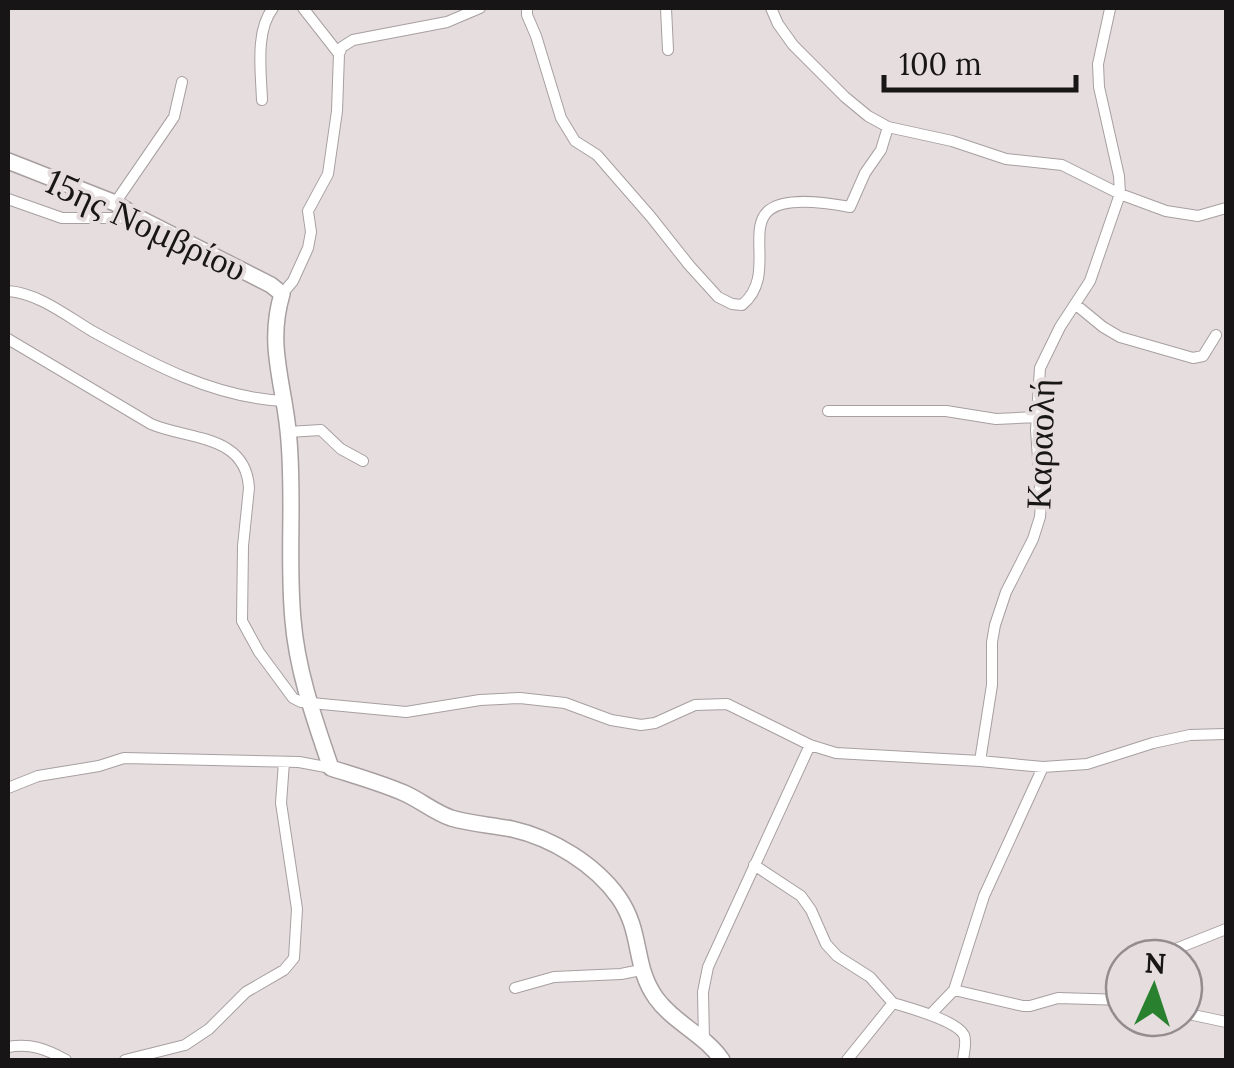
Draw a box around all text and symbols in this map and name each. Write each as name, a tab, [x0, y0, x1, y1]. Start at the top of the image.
scale bar	[884, 30, 1076, 92]
text: 100 m	[899, 45, 982, 83]
street label: 15ης Νομβρίου	[38, 159, 254, 291]
street label: Καραολή	[1015, 378, 1065, 510]
north arrow	[1104, 938, 1204, 1038]
text: N	[1144, 944, 1167, 982]

